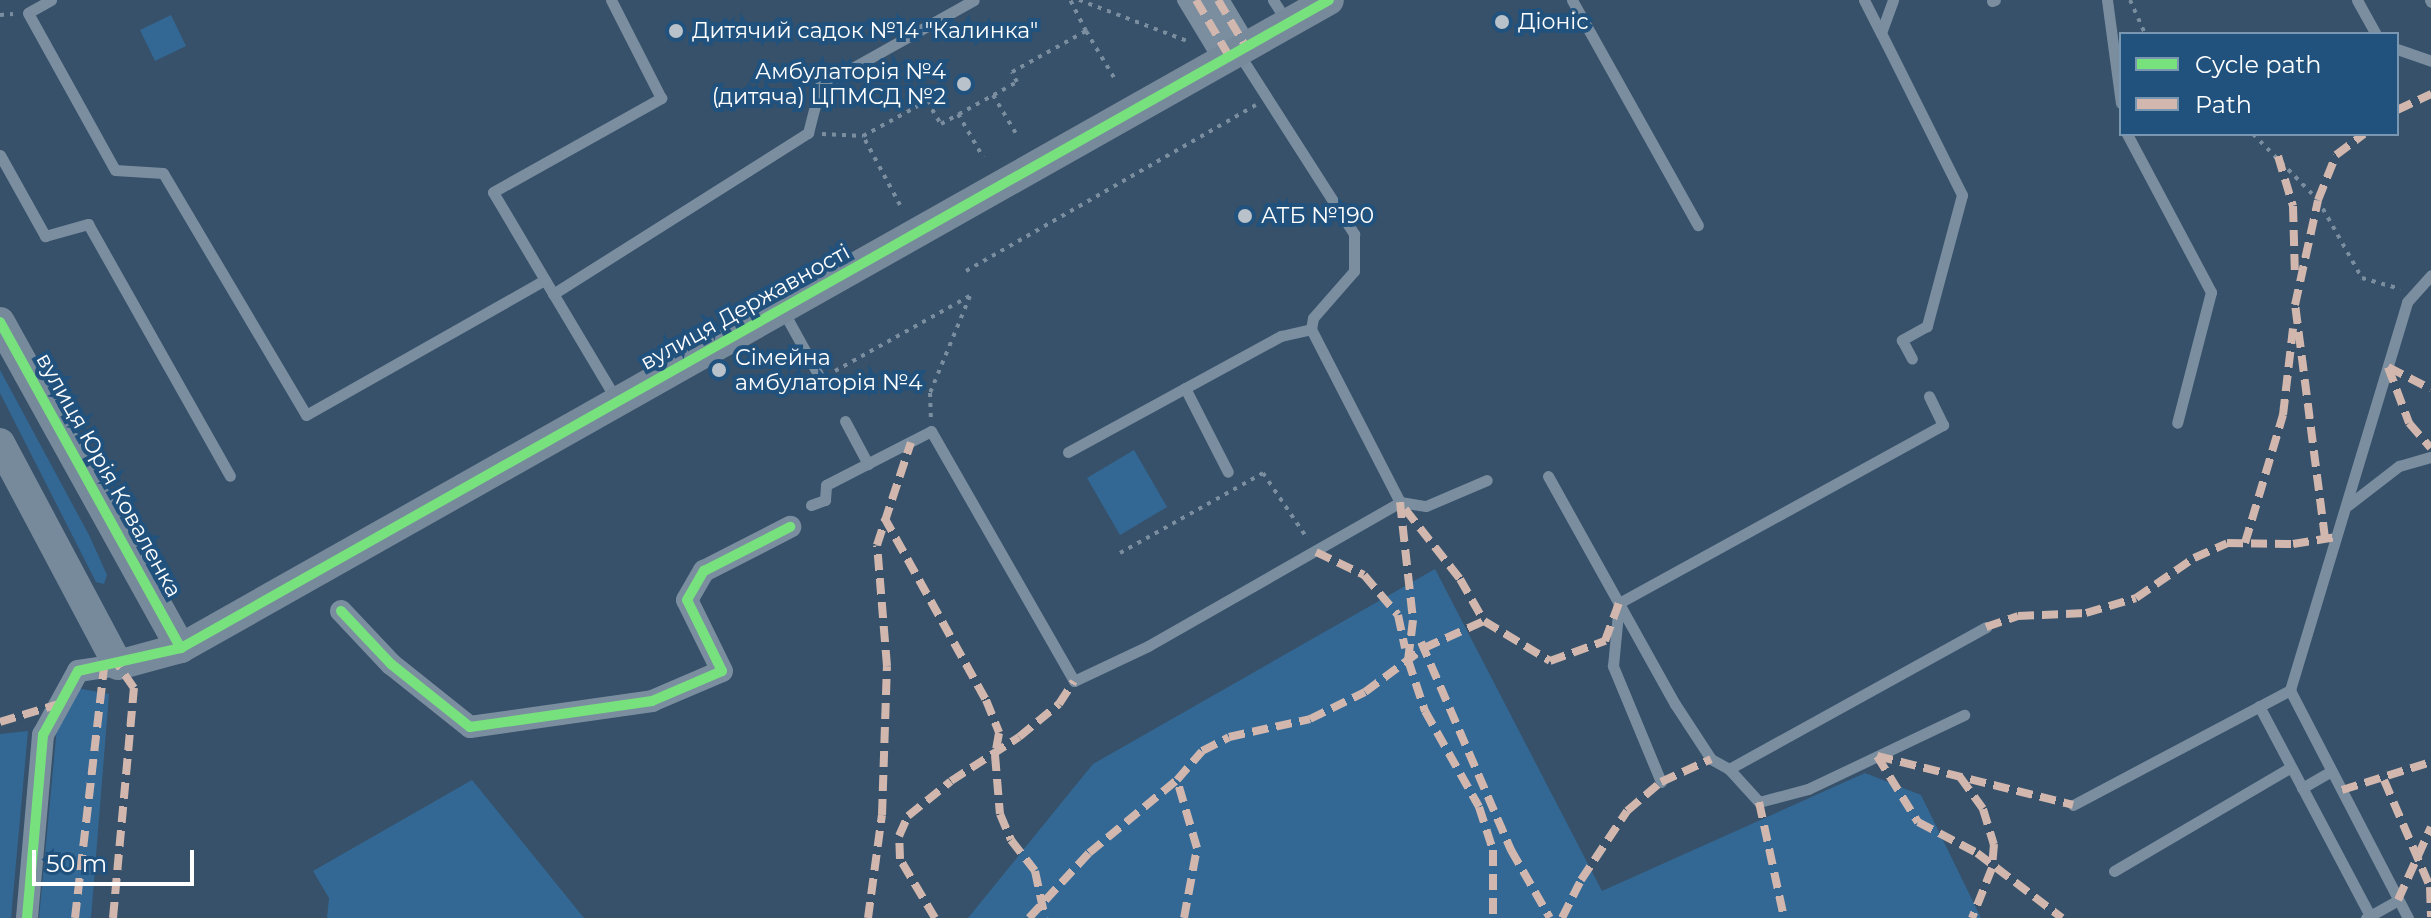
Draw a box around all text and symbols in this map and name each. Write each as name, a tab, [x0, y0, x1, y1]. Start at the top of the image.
place label: Діоніс	[1518, 9, 1589, 35]
marker: Діоніс	[1493, 13, 1511, 31]
place label: Дитячий садок №14 "Калинка"	[692, 18, 1038, 44]
marker: Дитячий садок №14 "Калинка"	[667, 22, 685, 40]
legend	[2119, 32, 2399, 136]
text: Cycle path	[2195, 50, 2322, 79]
place label: Амбулаторія №4 (дитяча) ЦПМСД №2	[712, 58, 946, 110]
marker: Амбулаторія №4 (дитяча) ЦПМСД №2	[953, 73, 975, 95]
text: Path	[2195, 90, 2252, 119]
place label: АТБ №190	[1261, 203, 1374, 229]
marker: АТБ №190	[1236, 207, 1254, 225]
street label: вулиця Державності	[636, 238, 854, 376]
place label: Сімейна амбулаторія №4	[735, 344, 923, 396]
street label: вулиця Юрія Коваленка	[31, 348, 187, 602]
marker: Сімейна амбулаторія №4	[710, 361, 728, 379]
scale bar	[36, 834, 198, 884]
text: 50 m	[46, 849, 107, 878]

